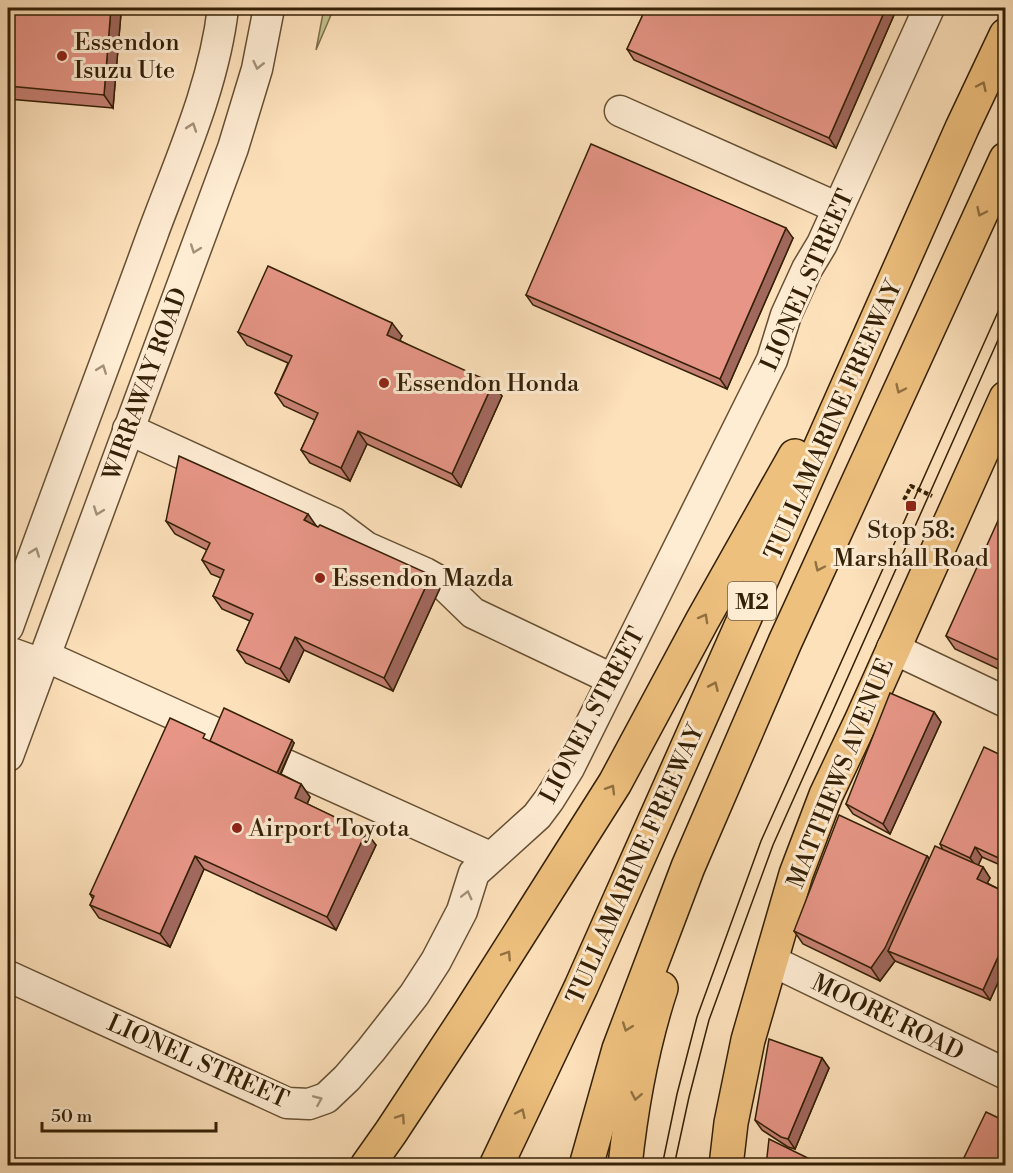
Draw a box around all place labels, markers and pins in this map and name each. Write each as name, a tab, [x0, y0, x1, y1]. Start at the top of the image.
place label: Essendon Isuzu Ute	[74, 28, 179, 86]
marker: Essendon Isuzu Ute	[55, 49, 69, 63]
place label: Essendon Honda	[396, 369, 580, 399]
marker: Essendon Honda	[377, 376, 391, 390]
marker: Stop 58: Marshall Road	[904, 499, 918, 513]
place label: Stop 58: Marshall Road	[833, 516, 989, 574]
place label: Essendon Mazda	[332, 564, 514, 594]
marker: Essendon Mazda	[313, 571, 327, 585]
place label: Airport Toyota	[248, 814, 410, 844]
marker: Airport Toyota	[230, 821, 244, 835]

